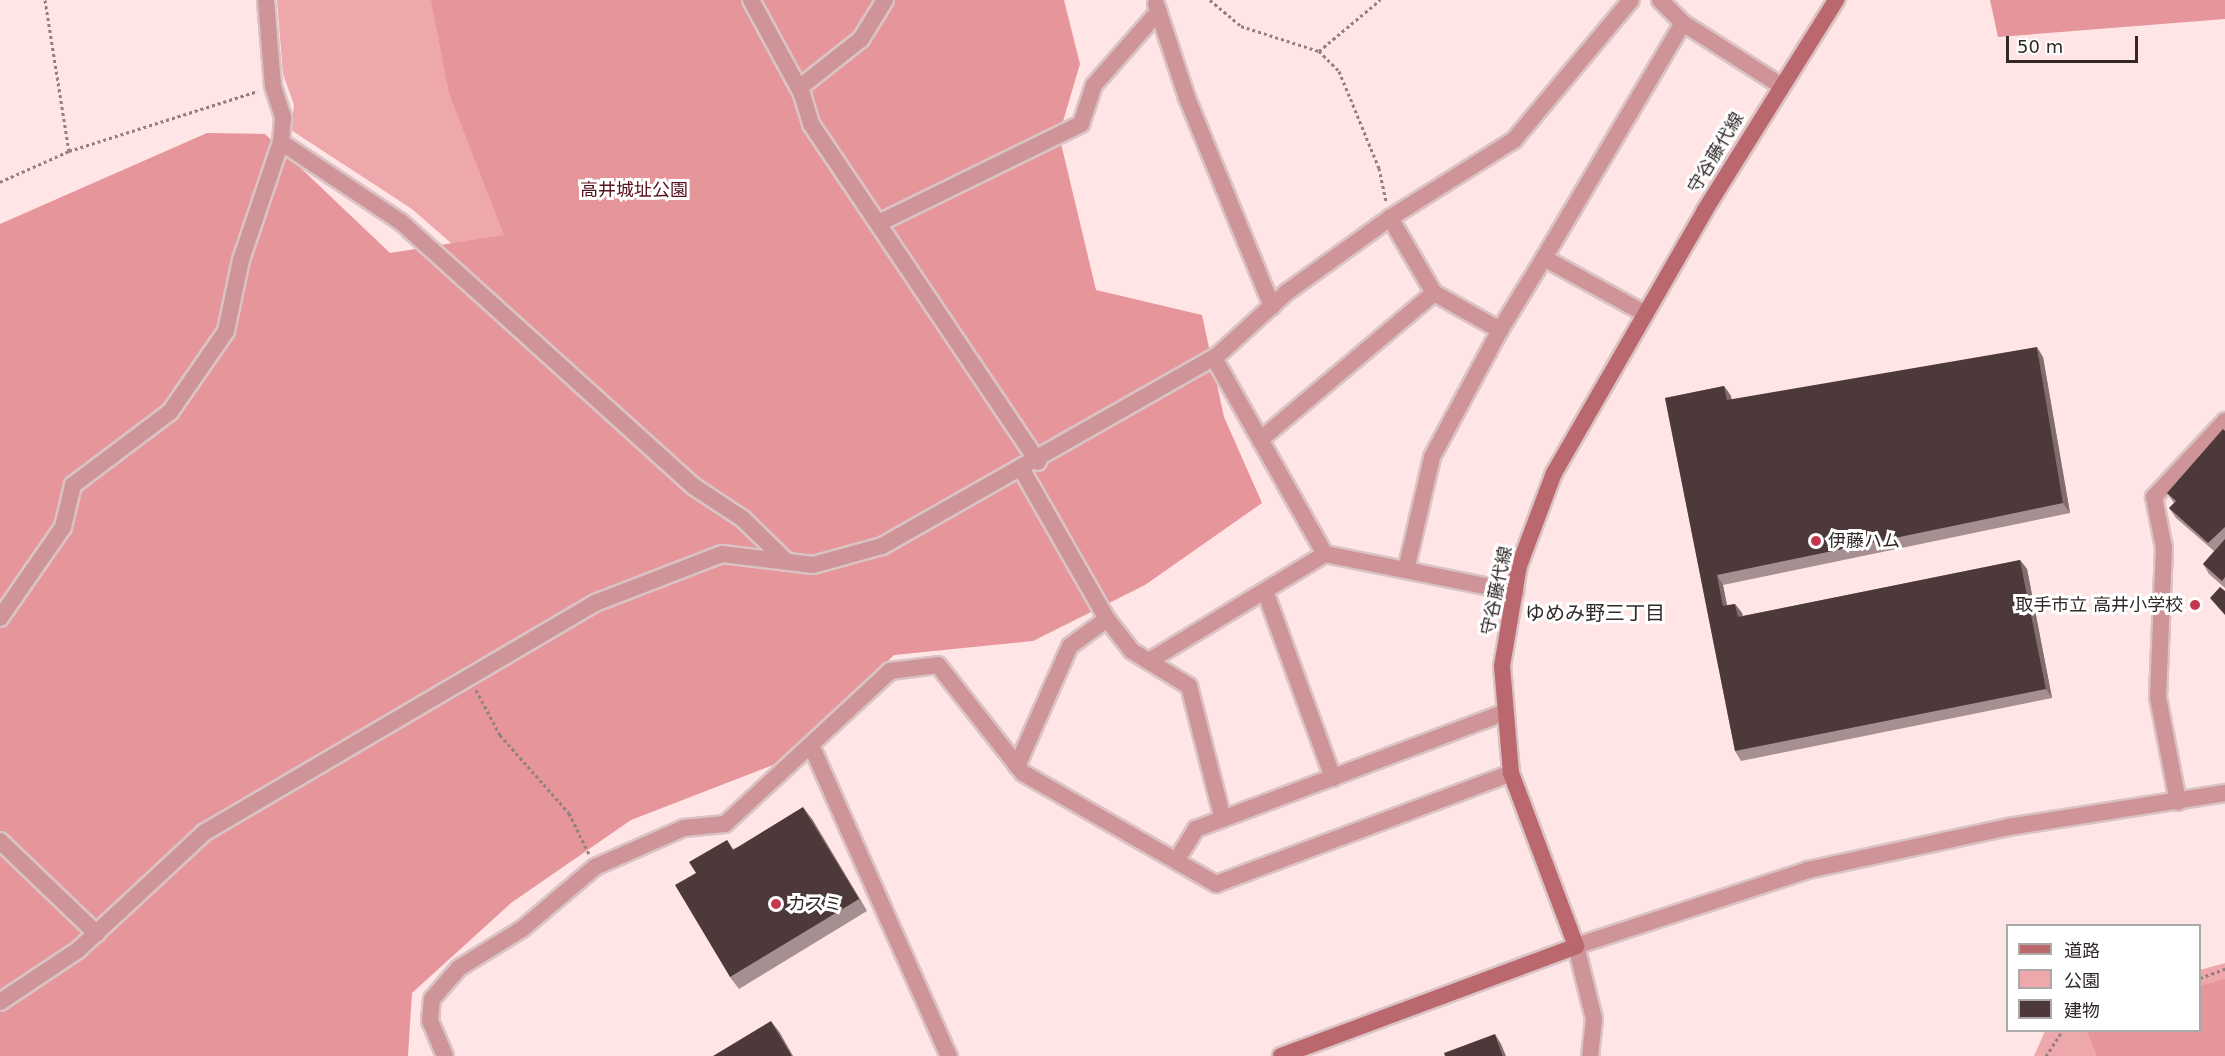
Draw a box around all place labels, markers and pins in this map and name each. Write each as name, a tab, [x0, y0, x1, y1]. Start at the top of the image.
place label: 伊藤ハム	[1828, 530, 1900, 552]
marker: 伊藤ハム	[1809, 534, 1823, 548]
place label: 取手市立 高井小学校	[2015, 594, 2183, 616]
marker: 取手市立 高井小学校	[2188, 598, 2202, 612]
place label: カスミ	[788, 893, 842, 915]
marker: カスミ	[769, 897, 783, 911]

